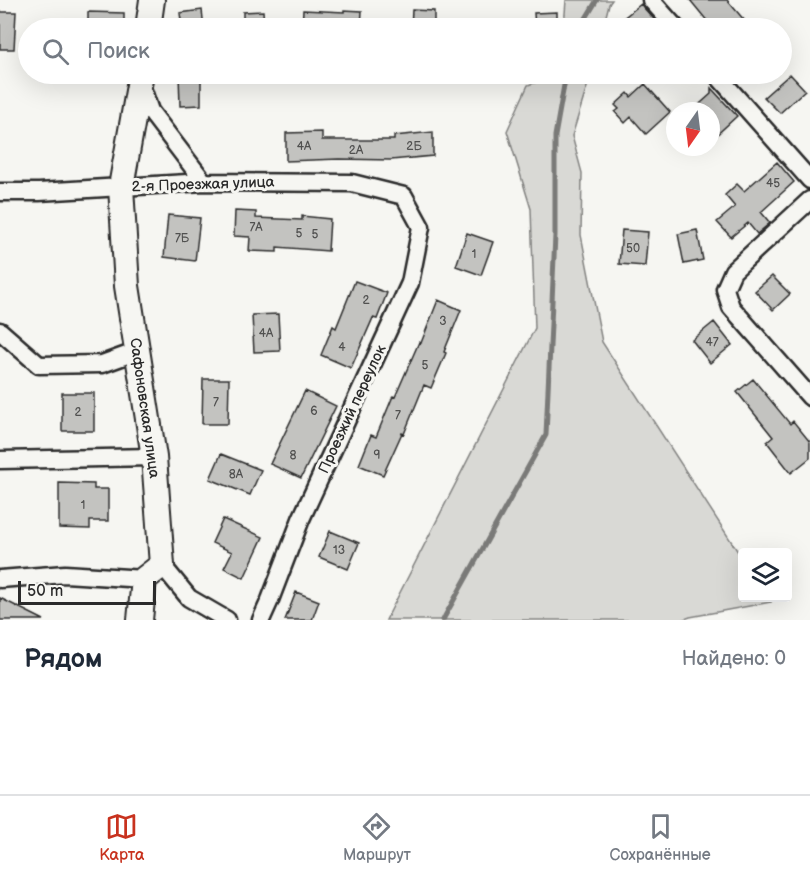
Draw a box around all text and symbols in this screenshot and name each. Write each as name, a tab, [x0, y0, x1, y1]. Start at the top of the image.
search box	[18, 18, 792, 84]
icon: search	[39, 35, 72, 68]
text: Поиск	[87, 38, 150, 65]
north arrow	[666, 102, 720, 156]
house number: 4А	[297, 139, 312, 154]
house number: 2Б	[406, 139, 422, 154]
house number: 2А	[349, 143, 364, 158]
street label: 2-я Проезжая улица	[131, 173, 275, 196]
house number: 45	[766, 176, 780, 191]
house number: 7А	[249, 220, 263, 235]
house number: 5	[296, 226, 303, 241]
house number: 5	[312, 227, 319, 242]
house number: 7Б	[175, 231, 190, 246]
house number: 50	[626, 241, 640, 256]
house number: 1	[472, 247, 476, 262]
house number: 2	[362, 293, 370, 308]
house number: 3	[439, 314, 447, 329]
house number: 4А	[259, 326, 274, 341]
house number: 47	[705, 335, 719, 350]
street label: Сафоновская улица	[125, 337, 164, 480]
house number: 4	[338, 340, 346, 355]
street label: Проезжий переулок	[314, 342, 391, 476]
house number: 5	[422, 358, 429, 373]
house number: 7	[213, 395, 219, 410]
house number: 6	[310, 404, 318, 419]
house number: 2	[74, 405, 82, 420]
house number: 7	[395, 408, 401, 423]
house number: 8	[290, 448, 297, 463]
house number: 9	[374, 448, 381, 463]
house number: 8А	[229, 467, 244, 482]
house number: 1	[81, 498, 85, 513]
house number: 13	[333, 543, 345, 558]
map controls	[738, 548, 792, 602]
button: layers	[738, 548, 792, 602]
scale bar	[18, 578, 156, 606]
text: 50 m	[27, 582, 63, 601]
text: Рядом	[24, 644, 102, 675]
text: Найдено: 0	[682, 647, 786, 671]
tab: Карта	[99, 810, 144, 865]
tab: Маршрут	[343, 810, 411, 865]
tab: Сохранённые	[610, 810, 711, 865]

